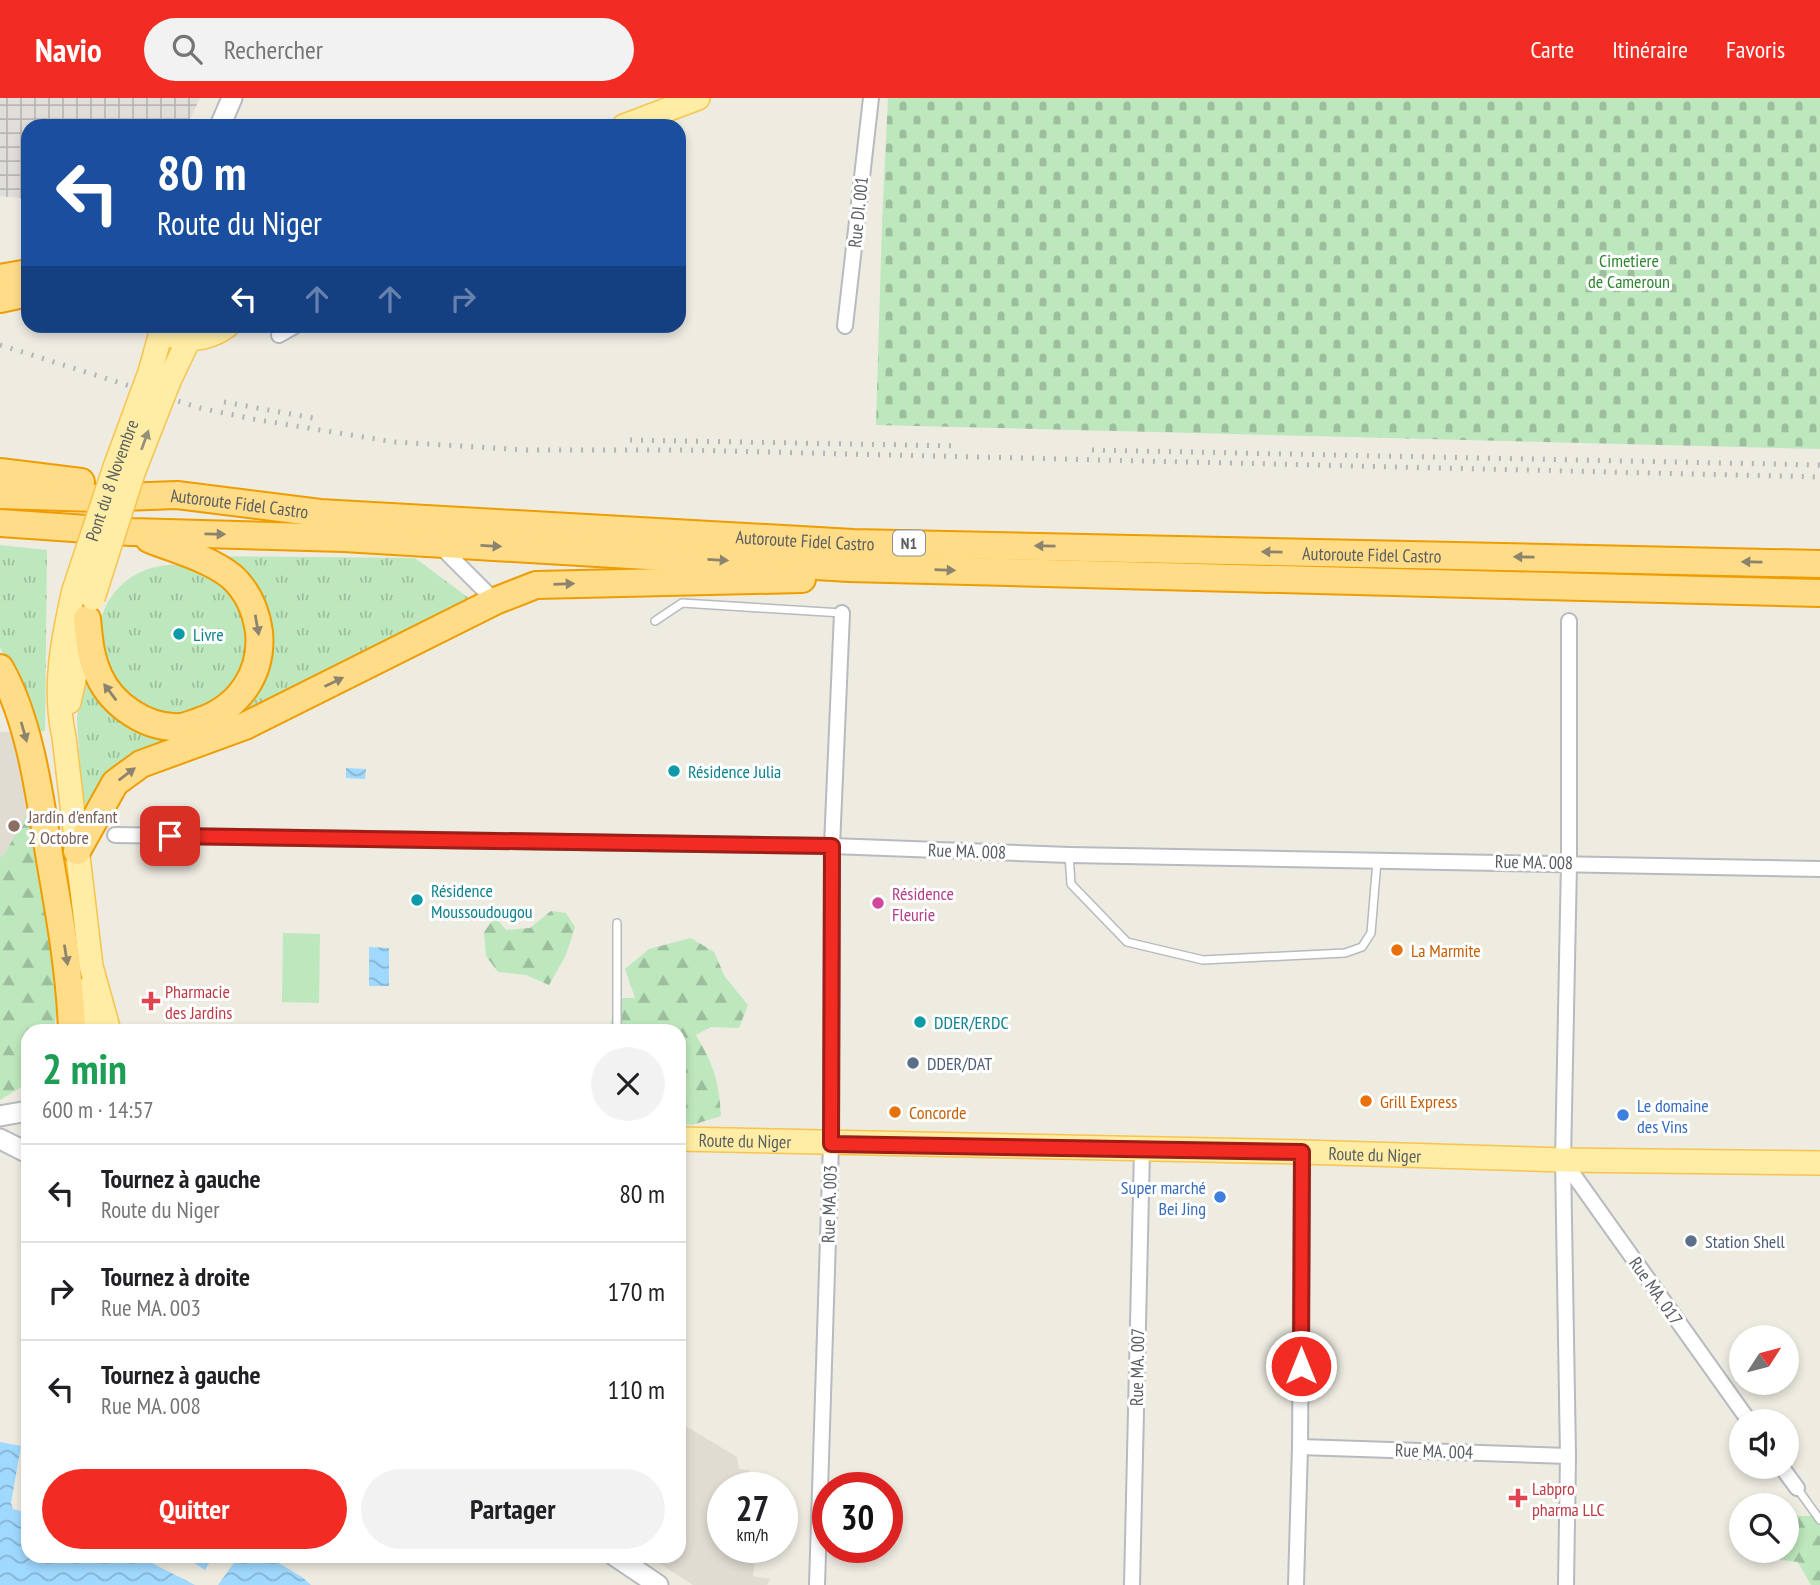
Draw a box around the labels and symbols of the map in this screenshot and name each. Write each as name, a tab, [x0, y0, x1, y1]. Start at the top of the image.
street label: Rue DI. 001	[843, 175, 873, 249]
park label: Cimetiere de Cameroun	[1588, 249, 1670, 293]
street label: Pont du 8 Novembre	[80, 416, 143, 544]
one-way arrow	[140, 429, 151, 450]
street label: Autoroute Fidel Castro	[170, 483, 310, 523]
street label: Autoroute Fidel Castro	[735, 525, 875, 555]
one-way arrow	[204, 528, 226, 540]
road number: N1	[893, 530, 925, 556]
one-way arrow	[480, 541, 502, 552]
one-way arrow	[1034, 541, 1056, 552]
street label: Autoroute Fidel Castro	[1302, 541, 1442, 567]
one-way arrow	[1261, 546, 1283, 557]
one-way arrow	[1513, 552, 1535, 563]
one-way arrow	[707, 555, 729, 566]
one-way arrow	[1741, 557, 1763, 568]
one-way arrow	[935, 564, 957, 576]
one-way arrow	[553, 578, 575, 590]
one-way arrow	[252, 614, 263, 636]
place label: Livre	[193, 623, 224, 646]
marker: Livre	[171, 626, 187, 642]
one-way arrow	[324, 676, 344, 687]
one-way arrow	[103, 682, 117, 701]
one-way arrow	[19, 722, 29, 743]
place label: Résidence Julia	[688, 760, 781, 783]
marker: Résidence Julia	[666, 763, 682, 779]
one-way arrow	[118, 768, 136, 782]
place label: Jardin d'enfant 2 Octobre	[27, 805, 118, 849]
pin	[140, 806, 200, 866]
marker: Jardin d'enfant 2 Octobre	[6, 818, 22, 834]
street label: Rue MA. 008	[928, 838, 1006, 864]
street label: Rue MA. 008	[1495, 850, 1573, 874]
place label: Résidence Moussoudougou	[431, 879, 533, 923]
place label: Résidence Fleurie	[892, 882, 954, 926]
marker: Résidence Moussoudougou	[409, 892, 425, 908]
marker: Résidence Fleurie	[870, 895, 886, 911]
place label: La Marmite	[1411, 939, 1481, 962]
marker: La Marmite	[1389, 942, 1405, 958]
one-way arrow	[61, 944, 72, 966]
place label: Pharmacie des Jardins	[165, 980, 232, 1024]
marker: Pharmacie des Jardins	[143, 993, 159, 1009]
place label: DDER/ERDC	[934, 1011, 1009, 1034]
marker: DDER/ERDC	[912, 1014, 928, 1030]
place label: DDER/DAT	[927, 1052, 992, 1075]
marker: DDER/DAT	[905, 1055, 921, 1071]
place label: Grill Express	[1380, 1090, 1457, 1113]
marker: Grill Express	[1358, 1093, 1374, 1109]
place label: Le domaine des Vins	[1637, 1094, 1709, 1138]
place label: Concorde	[909, 1101, 966, 1124]
marker: Concorde	[887, 1104, 903, 1120]
marker: Le domaine des Vins	[1615, 1107, 1631, 1123]
street label: Route du Niger	[698, 1128, 792, 1153]
street label: Route du Niger	[1328, 1141, 1422, 1167]
street label: Rue MA. 003	[816, 1165, 842, 1243]
place label: Super marché Bei Jing	[1121, 1176, 1206, 1220]
marker: Super marché Bei Jing	[1212, 1189, 1228, 1205]
place label: Station Shell	[1705, 1230, 1785, 1253]
marker: Station Shell	[1683, 1233, 1699, 1249]
street label: Rue MA. 017	[1624, 1252, 1688, 1330]
north arrow	[1729, 1325, 1799, 1395]
street label: Rue MA. 007	[1125, 1328, 1149, 1406]
position arrow	[1264, 1329, 1338, 1403]
street label: Rue MA. 004	[1395, 1438, 1473, 1464]
speed limit sign: 30	[812, 1472, 903, 1563]
place label: Labpro pharma LLC	[1532, 1477, 1605, 1521]
marker: Labpro pharma LLC	[1510, 1490, 1526, 1506]

